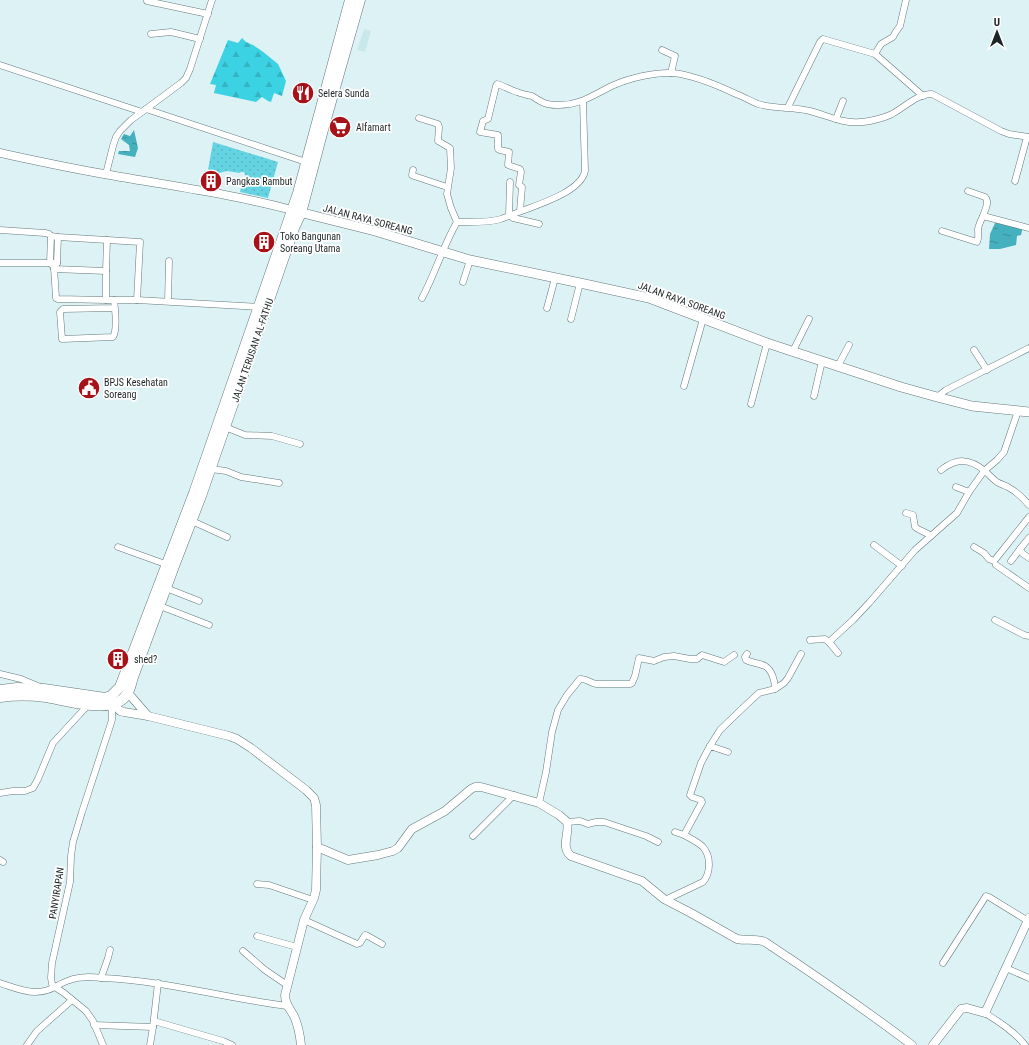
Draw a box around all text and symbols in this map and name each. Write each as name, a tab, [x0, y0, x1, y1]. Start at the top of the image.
north arrow	[977, 12, 1017, 52]
text: U	[994, 16, 1000, 29]
restaurant icon: Selera Sunda	[290, 80, 316, 106]
place label: Selera Sunda	[318, 88, 370, 99]
supermarket icon: Alfamart	[327, 114, 353, 140]
place label: Alfamart	[356, 122, 391, 133]
building icon: Pangkas Rambut	[198, 168, 224, 194]
place label: Pangkas Rambut	[226, 176, 293, 187]
street label: JALAN RAYA SOREANG	[322, 202, 414, 237]
building icon: Toko Bangunan Soreang Utama	[251, 229, 277, 255]
place label: Toko Bangunan Soreang Utama	[280, 231, 341, 254]
street label: JALAN RAYA SOREANG	[637, 279, 727, 321]
street label: JALAN TERUSAN AL-FATHU	[230, 296, 276, 404]
public building icon: BPJS Kesehatan Soreang	[76, 375, 102, 401]
place label: BPJS Kesehatan Soreang	[104, 377, 168, 400]
building icon: shed?	[105, 646, 131, 672]
place label: shed?	[134, 654, 157, 665]
street label: PANYIRAPAN	[47, 866, 66, 920]

